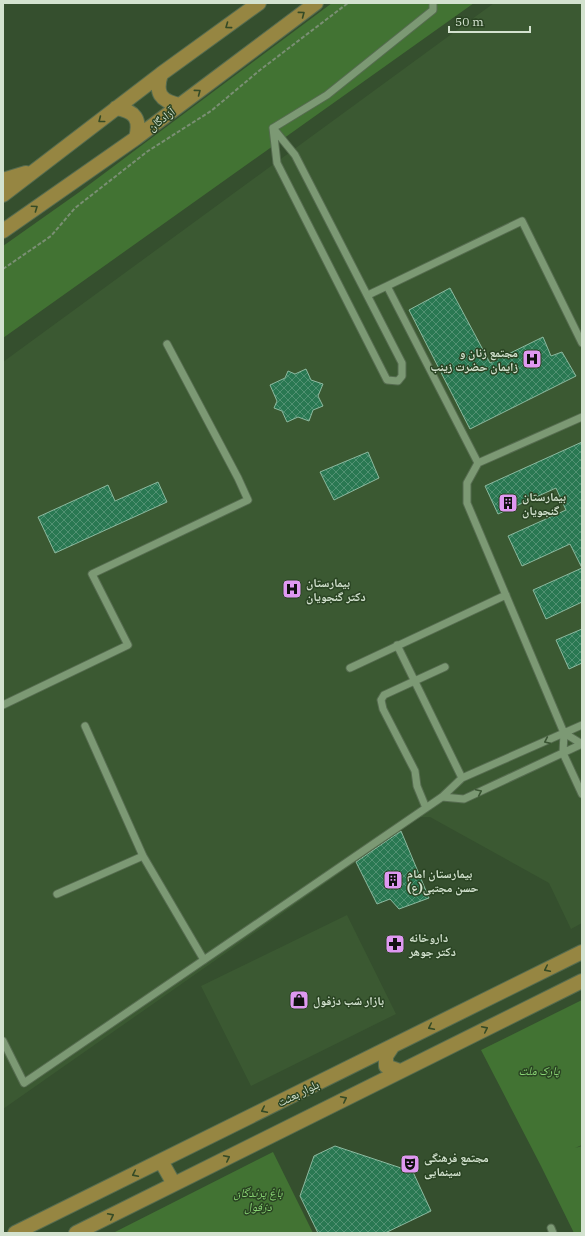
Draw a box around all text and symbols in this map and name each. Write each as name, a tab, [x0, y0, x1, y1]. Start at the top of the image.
scale bar	[449, 8, 530, 34]
one-way arrow	[297, 12, 304, 19]
text: 50 m	[455, 14, 484, 29]
one-way arrow	[225, 21, 232, 28]
one-way arrow	[193, 90, 200, 97]
street label: آزادگان	[144, 103, 178, 134]
one-way arrow	[98, 115, 105, 122]
one-way arrow	[31, 205, 38, 213]
place label: مجتمع زنان و زایمان حضرت زینب	[430, 345, 518, 375]
hospital icon: مجتمع زنان و زایمان حضرت زینب	[521, 348, 543, 370]
place label: بیمارستان گنجویان	[522, 489, 566, 519]
building icon: بیمارستان گنجویان	[497, 492, 519, 514]
place label: بیمارستان دکتر گنجویان	[306, 575, 366, 605]
hospital icon: بیمارستان دکتر گنجویان	[281, 578, 303, 600]
one-way arrow	[543, 736, 551, 744]
one-way arrow	[475, 789, 483, 797]
place label: بیمارستان امام حسن مجتبی(ع)	[407, 866, 479, 896]
building icon: بیمارستان امام حسن مجتبی(ع)	[382, 869, 404, 891]
place label: داروخانه دکتر جوهر	[408, 930, 456, 959]
pharmacy icon: داروخانه دکتر جوهر	[384, 933, 406, 955]
one-way arrow	[544, 965, 551, 972]
shop icon: بازار شب دزفول	[288, 989, 310, 1011]
place label: بازار شب دزفول	[313, 993, 384, 1009]
one-way arrow	[427, 1022, 435, 1030]
one-way arrow	[481, 1026, 488, 1034]
park label: پارک ملت	[518, 1063, 560, 1078]
street label: بلوار بعثت	[275, 1076, 321, 1110]
one-way arrow	[339, 1097, 347, 1104]
one-way arrow	[261, 1105, 268, 1113]
place label: مجتمع فرهنگی سینمایی	[424, 1150, 489, 1180]
theatre icon: مجتمع فرهنگی سینمایی	[399, 1153, 421, 1175]
one-way arrow	[223, 1155, 231, 1162]
one-way arrow	[132, 1169, 139, 1177]
park label: باغ پرندگان دزفول	[233, 1185, 283, 1215]
one-way arrow	[107, 1213, 114, 1220]

